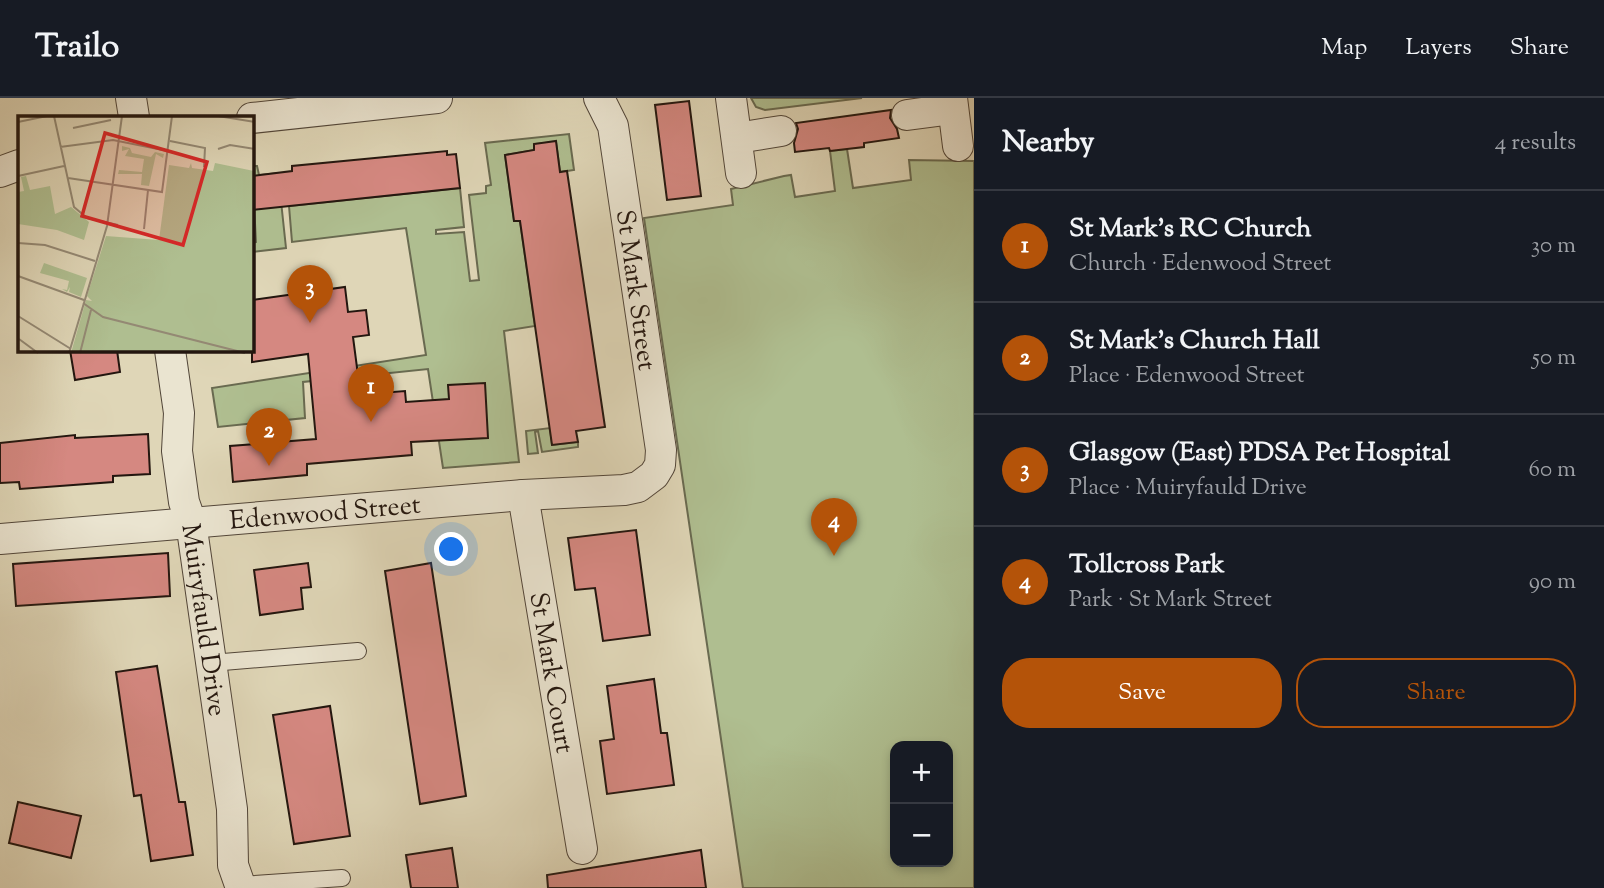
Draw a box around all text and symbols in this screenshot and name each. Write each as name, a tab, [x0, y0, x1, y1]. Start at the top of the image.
text: Trailo	[35, 24, 119, 72]
text: Map	[1321, 31, 1367, 65]
text: Layers	[1405, 31, 1472, 65]
text: Share	[1510, 31, 1569, 65]
inset map	[18, 116, 254, 352]
text: Nearby	[1002, 122, 1094, 165]
text: 4 results	[1495, 127, 1576, 160]
street label: St Mark Street	[605, 208, 664, 373]
text: St Mark's RC Church	[1069, 211, 1312, 248]
text: 1	[1021, 230, 1029, 263]
text: 30 m	[1531, 230, 1576, 263]
text: Church · Edenwood Street	[1069, 248, 1331, 281]
pin: 3	[287, 265, 333, 323]
text: St Mark's Church Hall	[1069, 323, 1320, 360]
text: 2	[1020, 342, 1030, 375]
text: 50 m	[1532, 342, 1576, 375]
text: Place · Edenwood Street	[1069, 360, 1305, 393]
pin: 1	[348, 364, 394, 422]
pin: 2	[246, 408, 292, 466]
text: Glasgow (East) PDSA Pet Hospital	[1069, 435, 1450, 472]
text: 3	[1020, 454, 1030, 487]
text: 60 m	[1528, 454, 1576, 487]
text: Place · Muiryfauld Drive	[1069, 472, 1307, 505]
street label: Edenwood Street	[228, 488, 422, 541]
pin: 4	[811, 498, 857, 556]
street label: Muiryfauld Drive	[170, 521, 235, 719]
your location	[434, 532, 468, 566]
text: Tollcross Park	[1069, 547, 1225, 584]
text: 4	[1019, 566, 1031, 599]
text: 90 m	[1529, 566, 1576, 599]
text: Park · St Mark Street	[1069, 584, 1272, 617]
street label: St Mark Court	[518, 590, 582, 756]
button: Save	[1002, 658, 1282, 728]
button: Share	[1296, 658, 1576, 728]
map controls	[890, 741, 953, 867]
button: +	[890, 741, 953, 804]
button: −	[890, 804, 953, 867]

